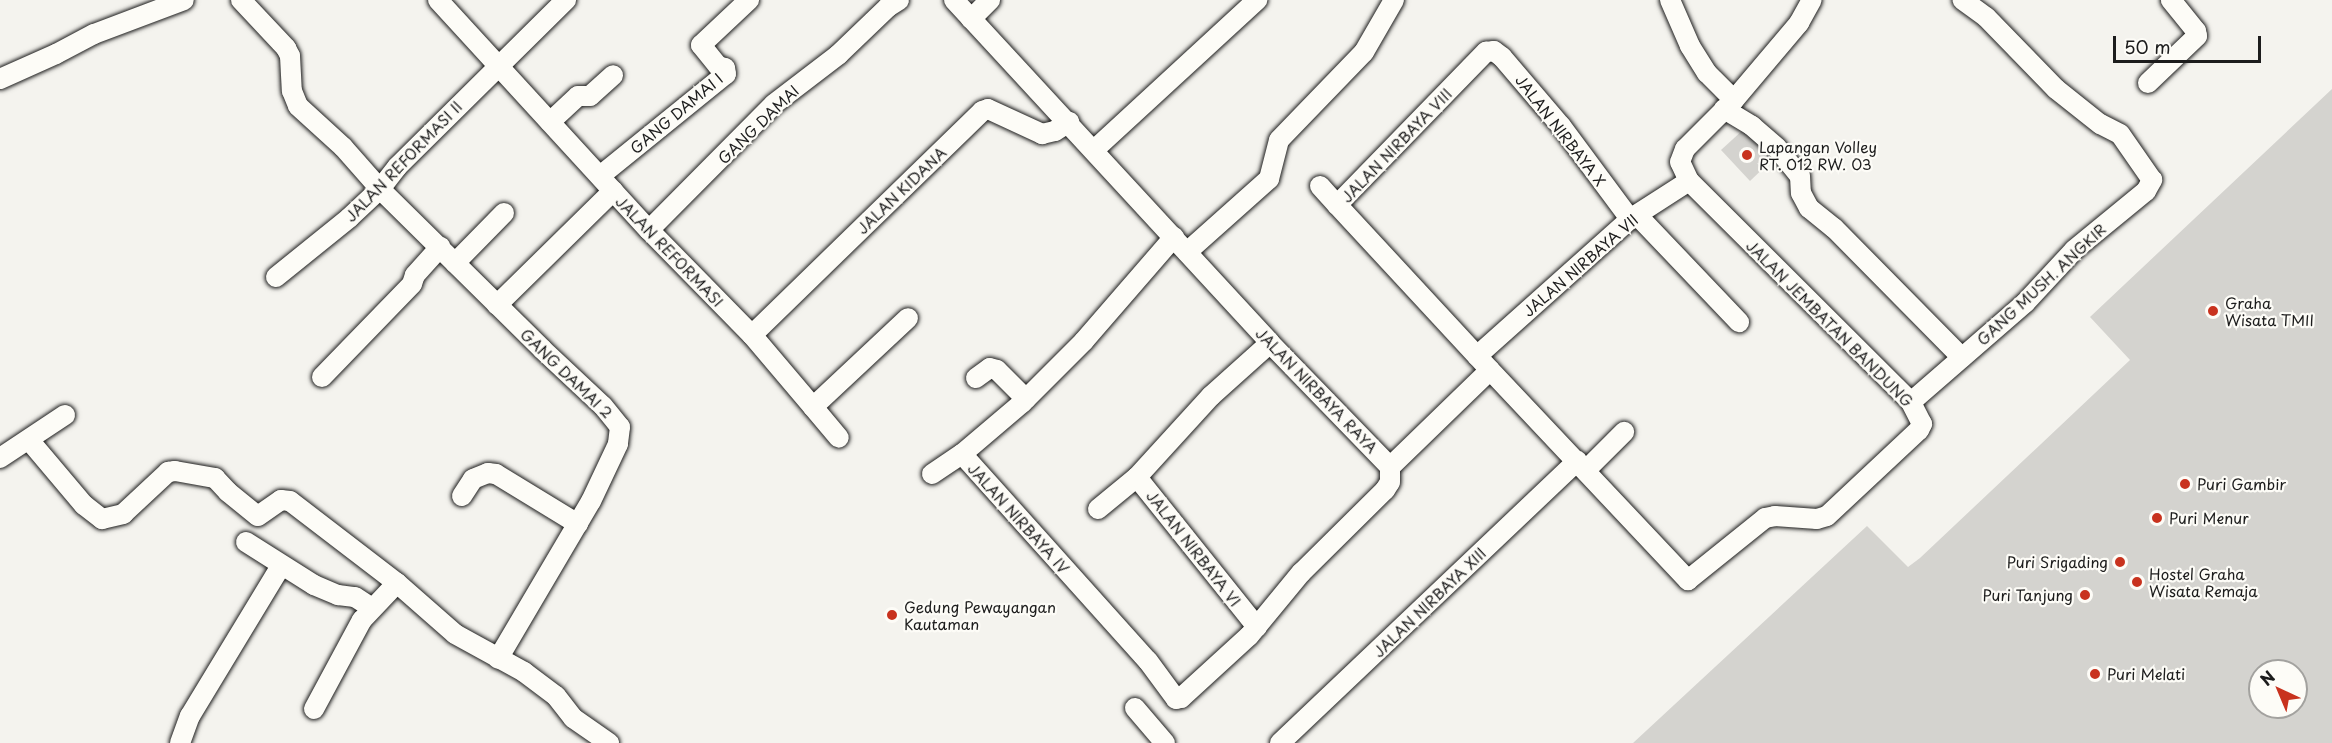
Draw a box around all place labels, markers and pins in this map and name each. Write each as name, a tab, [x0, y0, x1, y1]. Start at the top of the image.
place label: Lapangan Volley RT. 012 RW. 03	[1759, 137, 1877, 172]
marker: Lapangan Volley RT. 012 RW. 03	[1740, 148, 1754, 162]
place label: Graha Wisata TMII	[2225, 293, 2315, 328]
marker: Graha Wisata TMII	[2206, 304, 2220, 318]
place label: Puri Gambir	[2197, 475, 2285, 493]
marker: Puri Gambir	[2178, 477, 2192, 491]
place label: Puri Menur	[2169, 509, 2248, 527]
marker: Puri Menur	[2150, 511, 2164, 525]
place label: Puri Srigading	[2007, 553, 2108, 571]
marker: Puri Srigading	[2113, 555, 2127, 569]
place label: Hostel Graha Wisata Remaja	[2149, 564, 2259, 599]
marker: Hostel Graha Wisata Remaja	[2130, 575, 2144, 589]
place label: Puri Tanjung	[1983, 586, 2073, 604]
marker: Puri Tanjung	[2078, 588, 2092, 602]
place label: Gedung Pewayangan Kautaman	[904, 597, 1056, 632]
marker: Gedung Pewayangan Kautaman	[885, 608, 899, 622]
place label: Puri Melati	[2107, 665, 2186, 683]
marker: Puri Melati	[2088, 667, 2102, 681]

